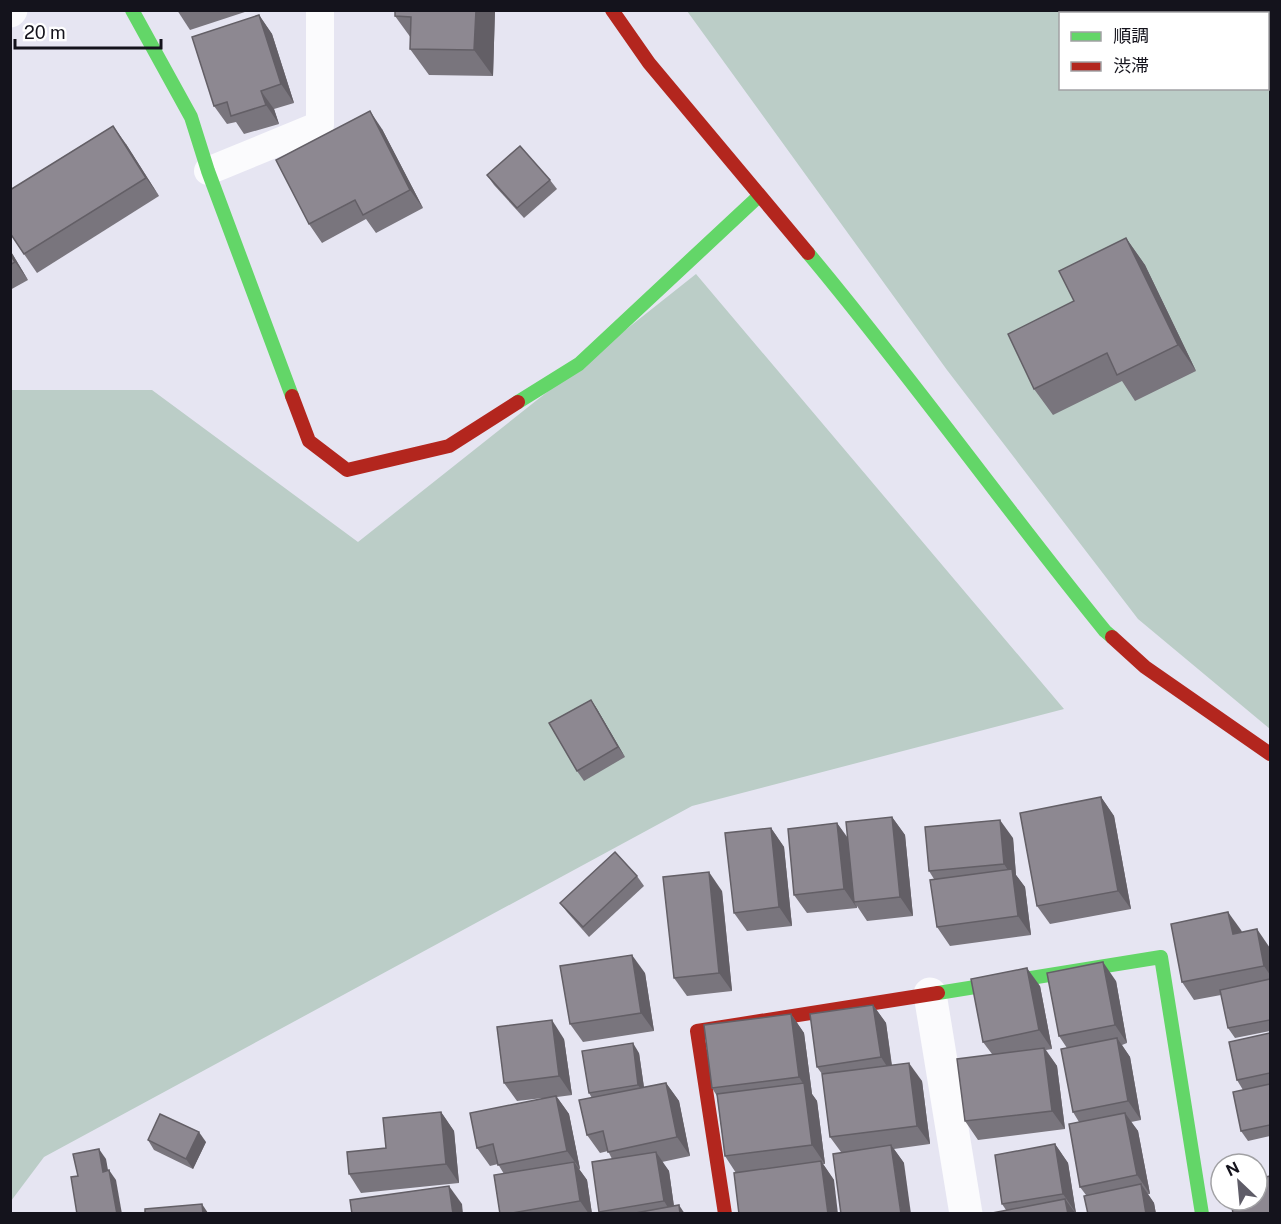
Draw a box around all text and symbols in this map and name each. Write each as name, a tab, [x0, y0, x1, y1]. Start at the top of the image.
scale bar	[15, 12, 160, 50]
legend	[1059, 12, 1269, 90]
text: 20 m	[24, 22, 66, 43]
text: 順調	[1113, 25, 1149, 46]
text: 渋滞	[1113, 55, 1149, 76]
north arrow	[1209, 1152, 1269, 1212]
text: N	[1223, 1158, 1242, 1180]

